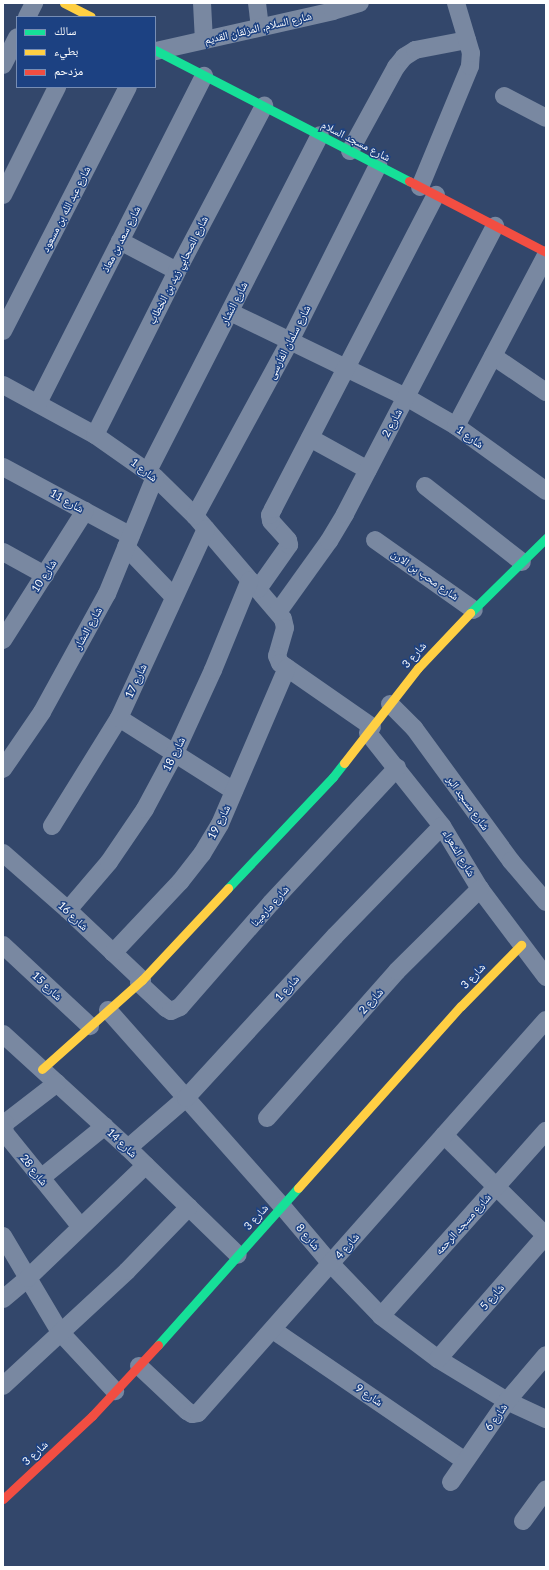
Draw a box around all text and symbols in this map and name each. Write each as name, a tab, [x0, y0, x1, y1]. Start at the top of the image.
street label: شارع السلام, المزلقان القديم	[203, 9, 313, 47]
legend	[16, 16, 156, 88]
text: سالك	[54, 23, 76, 38]
text: بطيء	[54, 43, 78, 58]
text: مزدحم	[54, 63, 83, 78]
street label: شارع مسجد السلام	[319, 118, 393, 164]
street label: شارع عبد الله بن مسعود	[39, 164, 93, 254]
street label: شارع سعد بن معاذ	[99, 204, 143, 274]
street label: شارع الصحابي زيد بن الخطاب	[145, 214, 211, 326]
street label: شارع النشار	[218, 279, 250, 327]
street label: شارع سلمان الفارسى	[265, 303, 313, 381]
street label: شارع 2	[379, 407, 405, 439]
street label: شارع 1	[454, 423, 486, 451]
street label: شارع 1	[128, 456, 160, 484]
street label: شارع 11	[48, 486, 86, 516]
street label: شارع محب بن الارن	[389, 547, 461, 603]
street label: شارع 10	[29, 557, 59, 595]
street label: شارع النشار	[71, 605, 105, 651]
street label: شارع 3	[399, 639, 429, 671]
street label: شارع 17	[122, 662, 150, 700]
street label: شارع 18	[160, 735, 188, 773]
street label: شارع مسجد البر	[444, 773, 492, 833]
street label: شارع 19	[205, 803, 233, 841]
street label: شارع الشعراء	[440, 827, 478, 879]
street label: شارع مارمينا	[248, 883, 292, 929]
street label: شارع 16	[55, 899, 91, 933]
street label: شارع 3	[458, 960, 488, 992]
street label: شارع 15	[29, 969, 65, 1003]
street label: شارع 1	[272, 972, 302, 1004]
street label: شارع 2	[356, 985, 386, 1017]
street label: شارع 14	[104, 1126, 140, 1160]
street label: شارع 28	[17, 1152, 51, 1188]
street label: شارع مسجد الرحمه	[432, 1191, 494, 1257]
street label: شارع 3	[241, 1201, 271, 1233]
street label: شارع 8	[293, 1221, 323, 1253]
street label: شارع 4	[332, 1230, 362, 1262]
street label: شارع 5	[477, 1281, 507, 1313]
street label: شارع 9	[353, 1381, 385, 1409]
street label: شارع 6	[482, 1401, 510, 1433]
street label: شارع 3	[19, 1438, 51, 1468]

